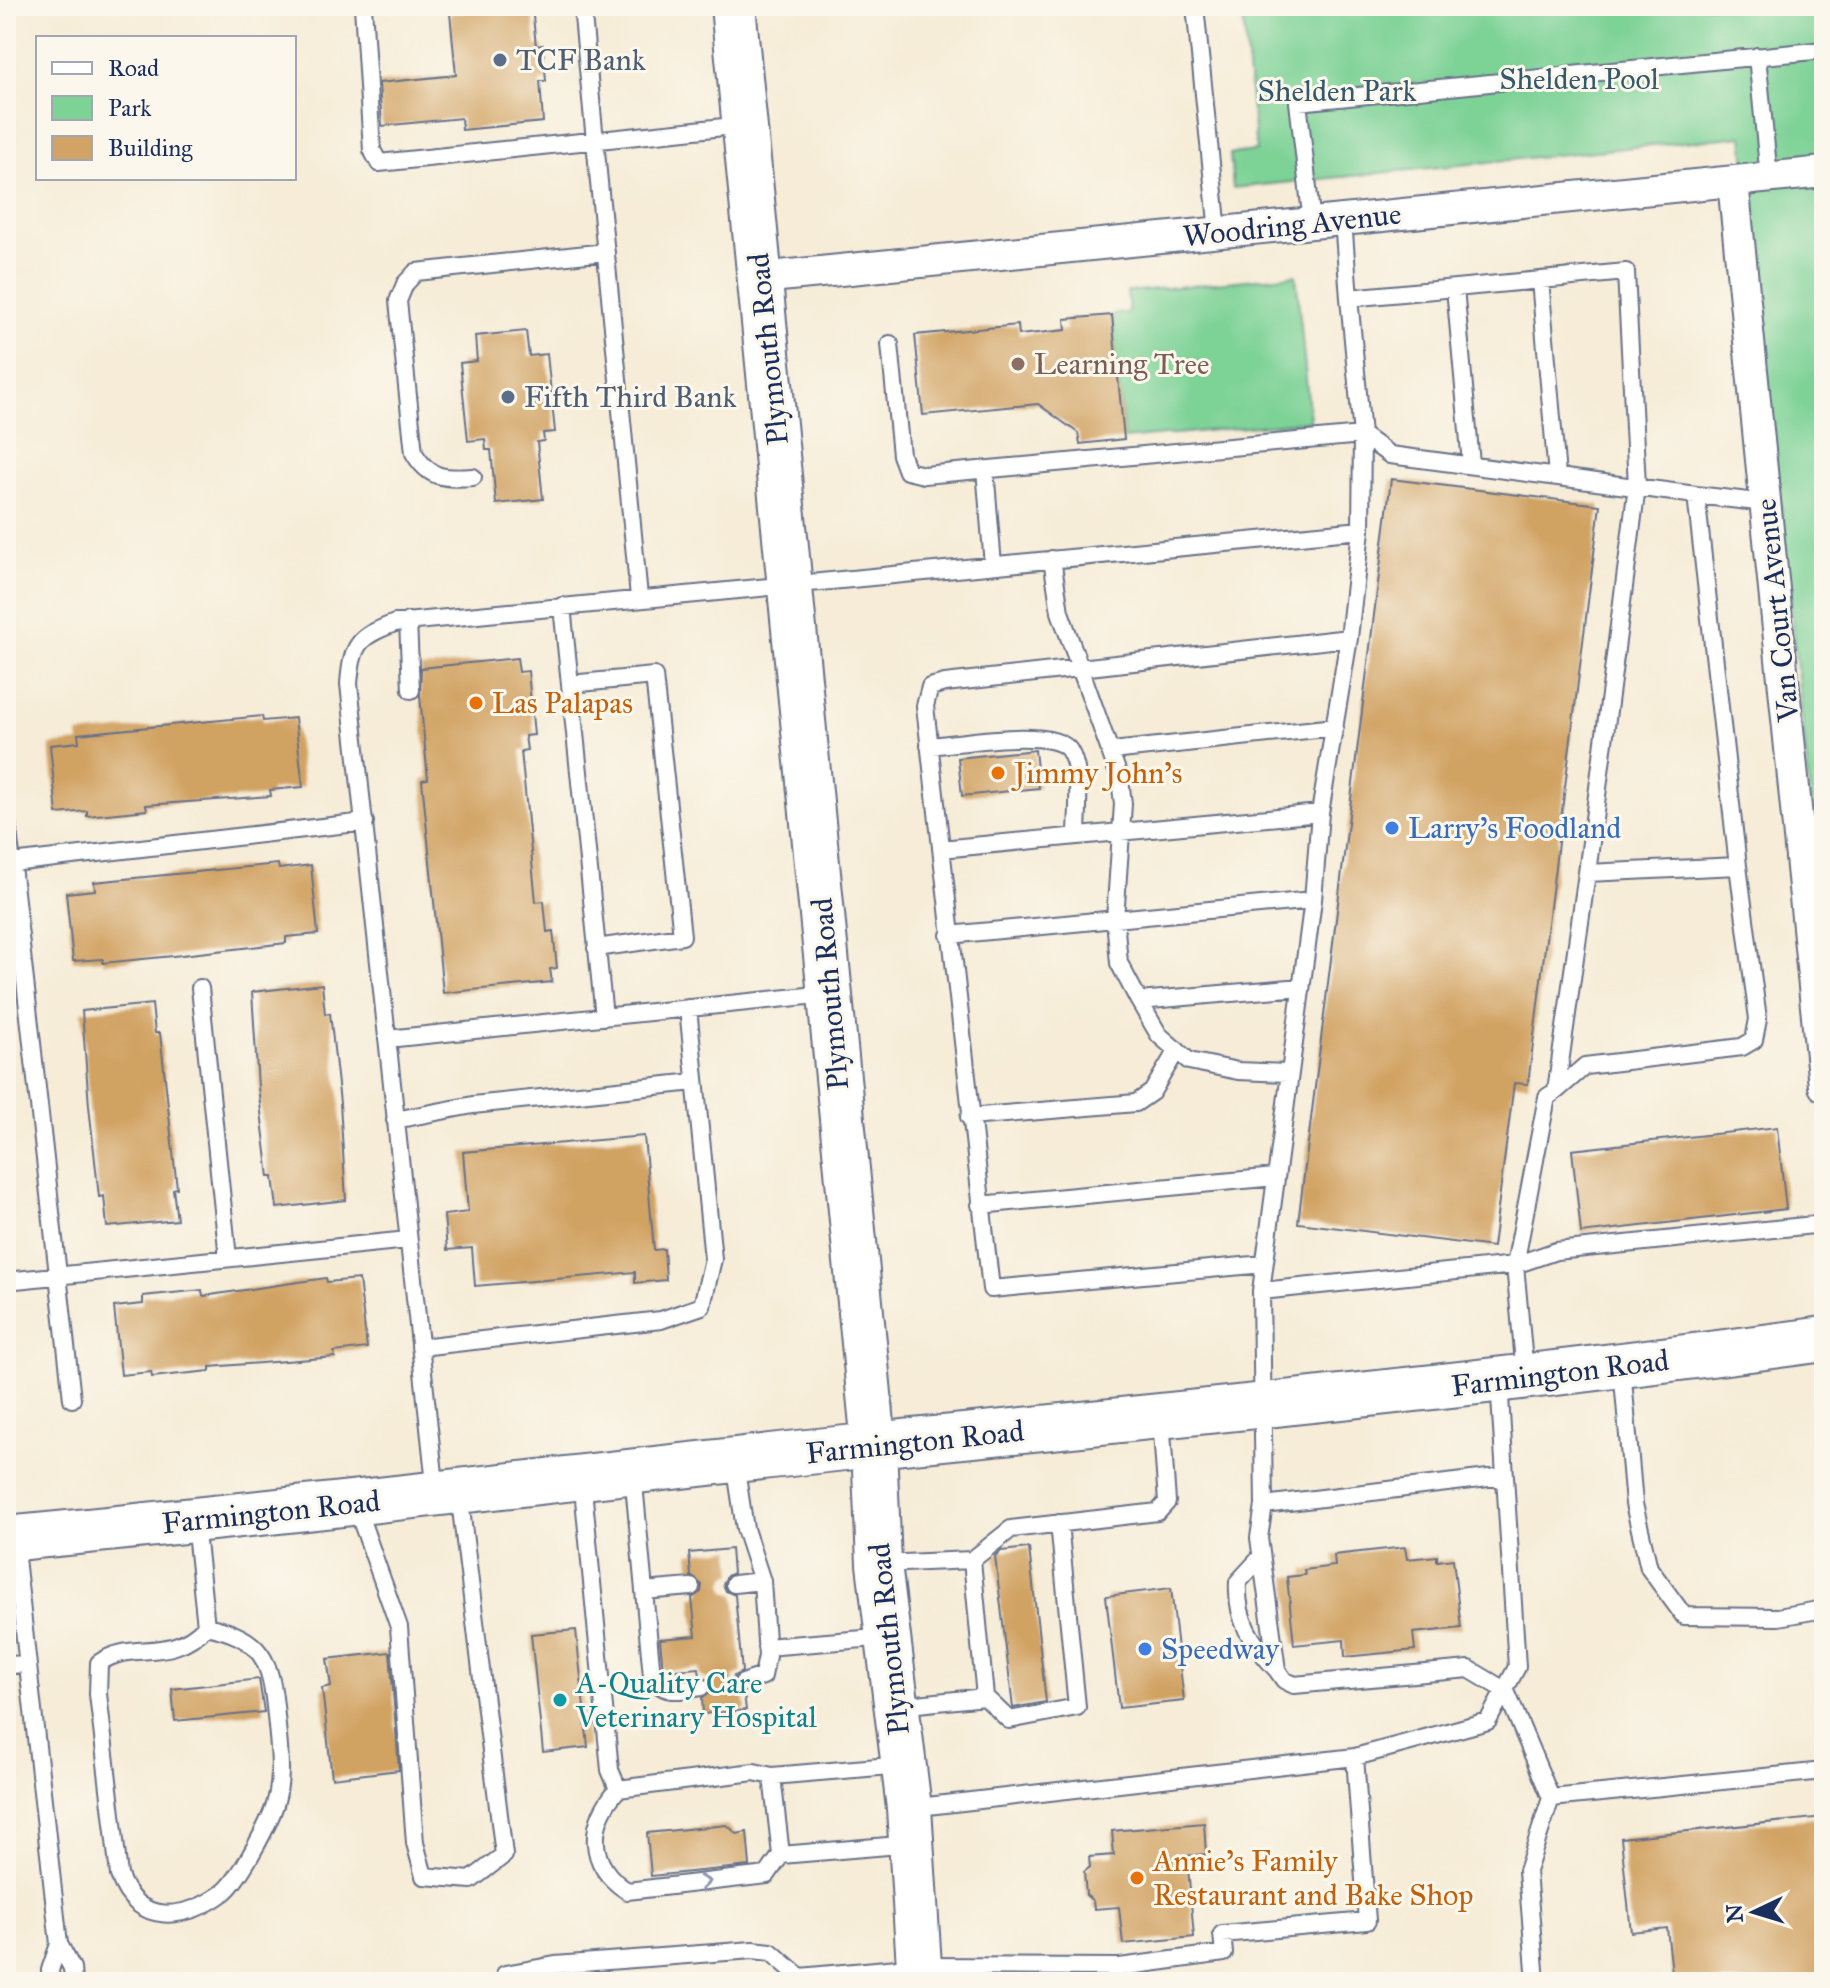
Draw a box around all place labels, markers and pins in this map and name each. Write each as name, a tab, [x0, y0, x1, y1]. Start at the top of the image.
place label: TCF Bank	[516, 42, 646, 78]
marker: TCF Bank	[491, 51, 509, 69]
place label: Learning Tree	[1034, 346, 1210, 382]
marker: Learning Tree	[1009, 355, 1027, 373]
place label: Fifth Third Bank	[524, 379, 737, 415]
marker: Fifth Third Bank	[499, 388, 517, 406]
place label: Las Palapas	[492, 685, 633, 721]
marker: Las Palapas	[467, 694, 485, 712]
place label: Jimmy John's	[1011, 755, 1183, 791]
marker: Jimmy John's	[989, 764, 1007, 782]
place label: Larry's Foodland	[1408, 810, 1621, 846]
marker: Larry's Foodland	[1383, 819, 1401, 837]
place label: Speedway	[1161, 1631, 1280, 1667]
marker: Speedway	[1136, 1640, 1154, 1658]
place label: A-Quality Care Veterinary Hospital	[574, 1665, 818, 1735]
marker: A-Quality Care Veterinary Hospital	[551, 1691, 569, 1709]
place label: Annie’s Family Restaurant and Bake Shop	[1151, 1843, 1473, 1913]
marker: Annie’s Family Restaurant and Bake Shop	[1128, 1869, 1146, 1887]

